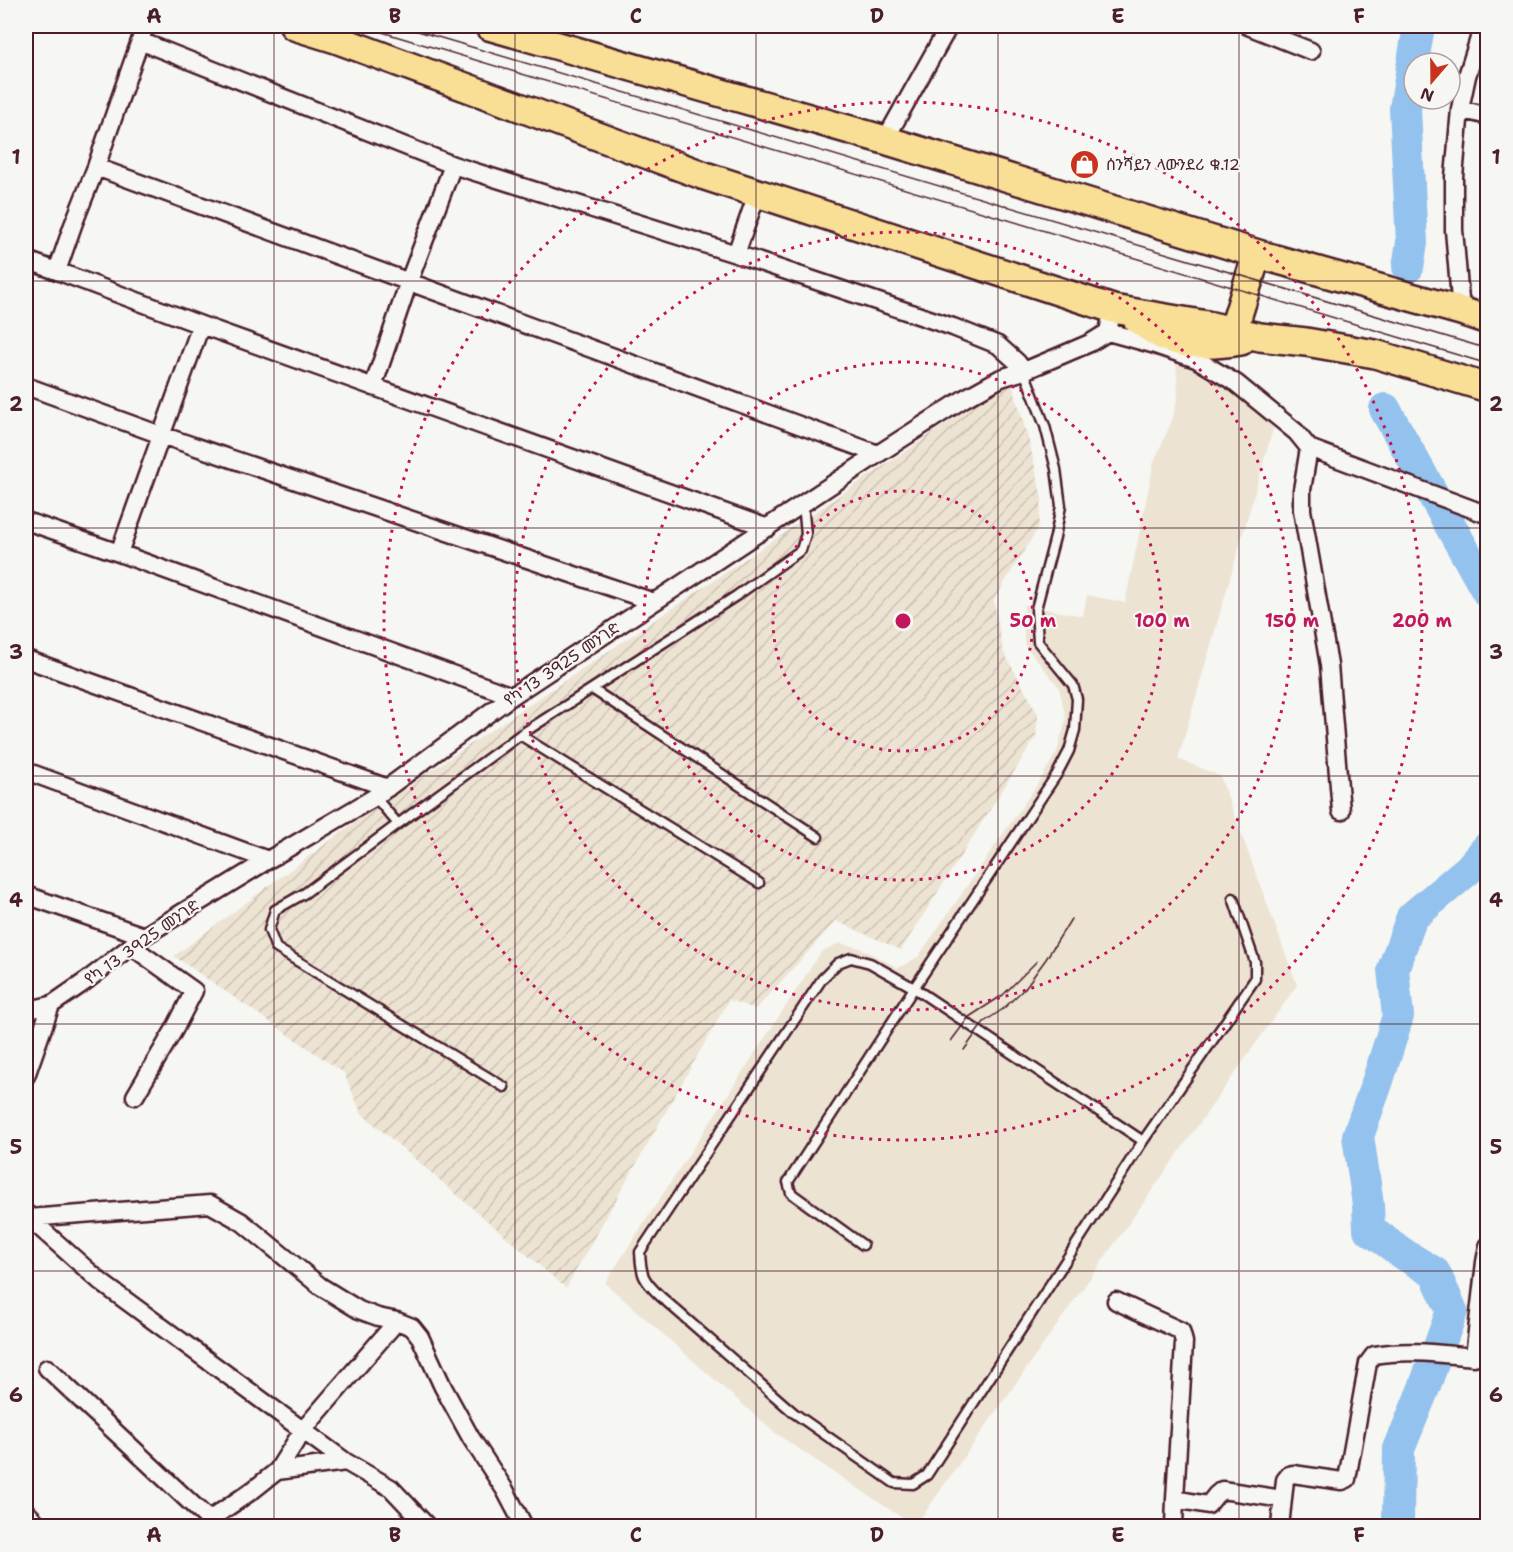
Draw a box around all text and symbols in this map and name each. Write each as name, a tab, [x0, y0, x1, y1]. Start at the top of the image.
text: A	[146, 3, 162, 29]
text: B	[389, 3, 401, 29]
text: C	[630, 3, 642, 29]
text: D	[870, 3, 884, 29]
text: E	[1111, 3, 1125, 29]
text: F	[1353, 3, 1365, 29]
north arrow	[1402, 51, 1462, 111]
text: N	[1417, 83, 1437, 107]
text: 1	[11, 144, 21, 170]
text: 1	[1491, 144, 1501, 170]
shop icon: ሰንሻይን ላውንደሪ ቁ.12	[1069, 148, 1101, 180]
place label: ሰንሻይን ላውንደሪ ቁ.12	[1106, 154, 1240, 175]
text: 2	[9, 391, 23, 417]
text: 2	[1489, 391, 1503, 417]
text: 50 m	[1010, 609, 1057, 633]
text: 100 m	[1134, 609, 1190, 633]
text: 150 m	[1265, 609, 1320, 633]
text: 200 m	[1392, 609, 1453, 633]
centre of rings	[893, 611, 913, 631]
street label: የካ 13 3925 መንገድ	[500, 617, 625, 711]
text: 3	[9, 639, 23, 665]
text: 3	[1489, 639, 1503, 665]
text: 4	[9, 887, 23, 913]
text: 4	[1489, 887, 1503, 913]
street label: የካ 13 3925 መንገድ	[80, 894, 204, 990]
text: 5	[10, 1134, 22, 1160]
text: 5	[1490, 1134, 1502, 1160]
text: 6	[9, 1382, 23, 1408]
text: 6	[1489, 1382, 1503, 1408]
text: A	[146, 1522, 162, 1548]
text: B	[389, 1522, 401, 1548]
text: C	[630, 1522, 642, 1548]
text: D	[870, 1522, 884, 1548]
text: E	[1111, 1522, 1125, 1548]
text: F	[1353, 1522, 1365, 1548]

